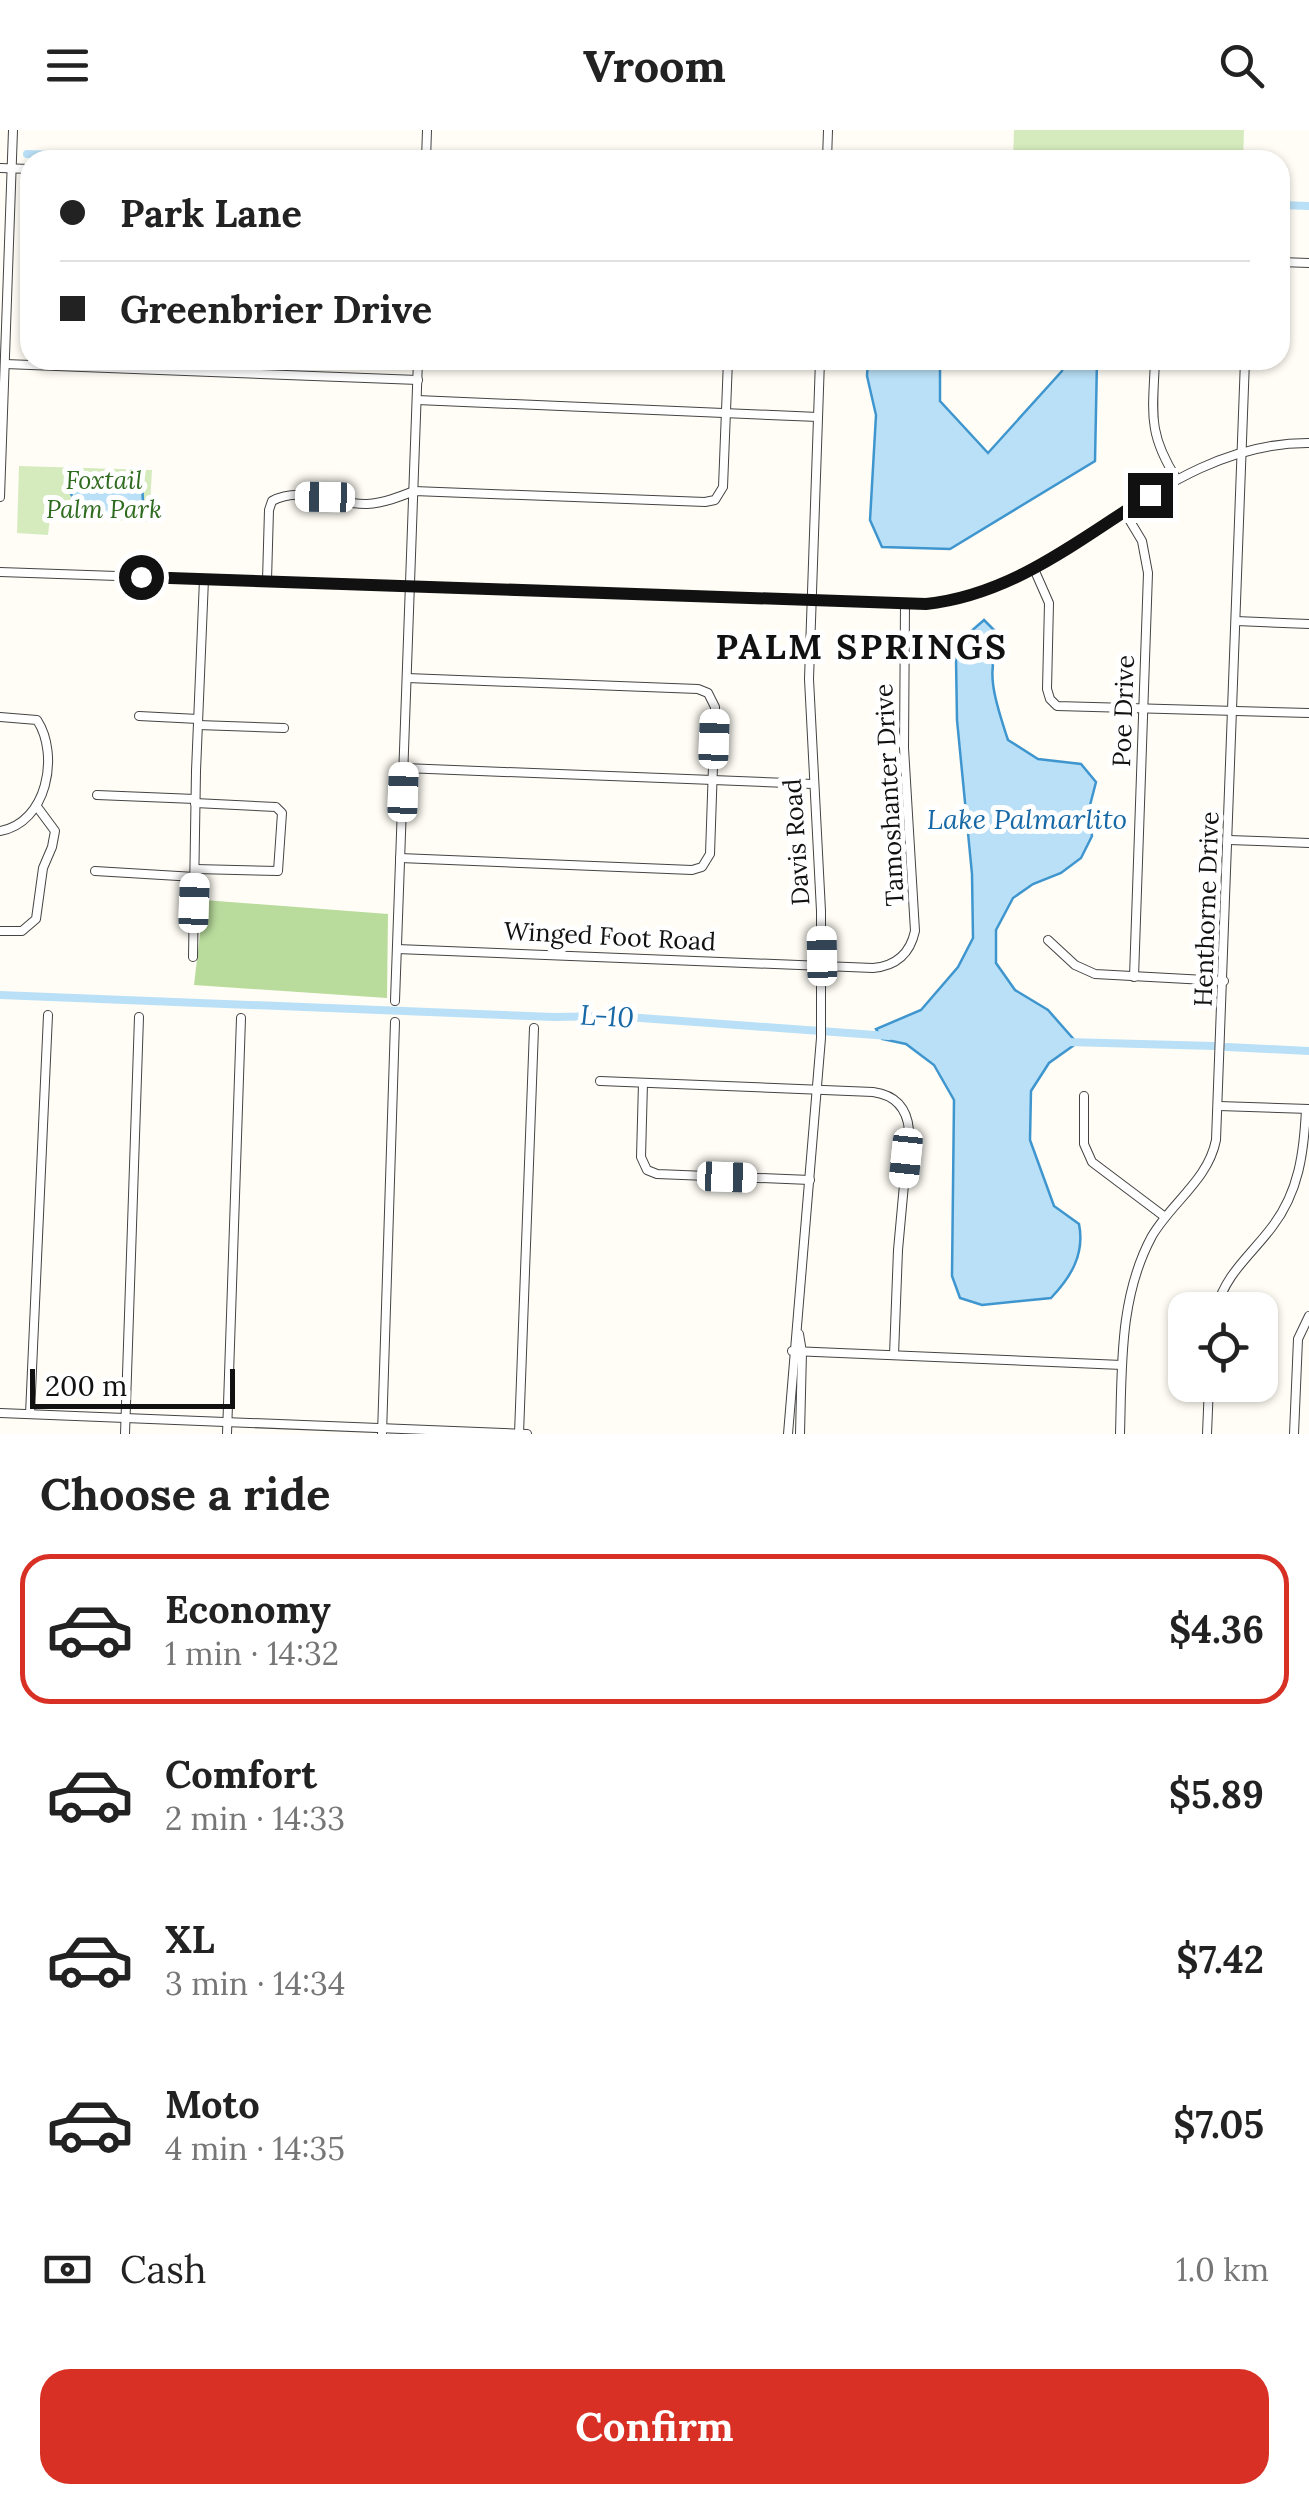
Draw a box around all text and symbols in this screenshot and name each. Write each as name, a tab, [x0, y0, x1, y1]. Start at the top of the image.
text: Vroom	[583, 37, 726, 94]
icon: menu	[40, 38, 95, 93]
icon: search	[1214, 38, 1269, 93]
text: Park Lane	[120, 189, 302, 237]
text: Greenbrier Drive	[120, 285, 432, 333]
park label: Foxtail Palm Park	[46, 464, 162, 525]
route end	[1128, 473, 1173, 518]
car	[295, 481, 355, 513]
route start	[119, 555, 164, 600]
district label: PALM SPRINGS	[716, 624, 1008, 669]
street label: Poe Drive	[1105, 654, 1141, 768]
street label: Tamoshanter Drive	[867, 683, 911, 907]
car	[698, 708, 730, 770]
car	[387, 761, 419, 823]
street label: Davis Road	[776, 778, 816, 906]
water label: Lake Palmarlito	[927, 801, 1127, 837]
street label: Henthorne Drive	[1187, 811, 1225, 1007]
car	[178, 872, 210, 934]
street label: Winged Foot Road	[503, 914, 717, 958]
car	[806, 926, 838, 986]
water label: L-10	[579, 997, 635, 1035]
car	[888, 1127, 924, 1189]
car	[696, 1161, 758, 1193]
map controls	[1168, 1292, 1278, 1402]
button: locate	[1168, 1292, 1278, 1402]
scale bar	[30, 1364, 235, 1408]
text: 200 m	[45, 1368, 127, 1404]
text: Choose a ride	[40, 1465, 330, 1522]
icon: car	[45, 1584, 135, 1674]
text: Economy	[165, 1585, 331, 1633]
text: $4.36	[1169, 1605, 1264, 1653]
text: 1 min · 14:32	[165, 1633, 339, 1674]
icon: car	[45, 1749, 135, 1839]
text: Comfort	[165, 1750, 317, 1798]
text: $5.89	[1169, 1770, 1264, 1818]
text: 2 min · 14:33	[165, 1798, 345, 1839]
icon: car	[45, 1914, 135, 2004]
text: XL	[165, 1915, 215, 1963]
text: $7.42	[1176, 1935, 1264, 1983]
text: 3 min · 14:34	[165, 1963, 345, 2004]
icon: car	[45, 2079, 135, 2169]
text: Moto	[165, 2080, 260, 2128]
text: $7.05	[1173, 2100, 1264, 2148]
text: 4 min · 14:35	[165, 2128, 345, 2169]
icon: cash	[40, 2242, 95, 2297]
text: Cash	[120, 2245, 207, 2293]
text: 1.0 km	[1176, 2249, 1269, 2290]
button: Confirm	[40, 2369, 1269, 2484]

